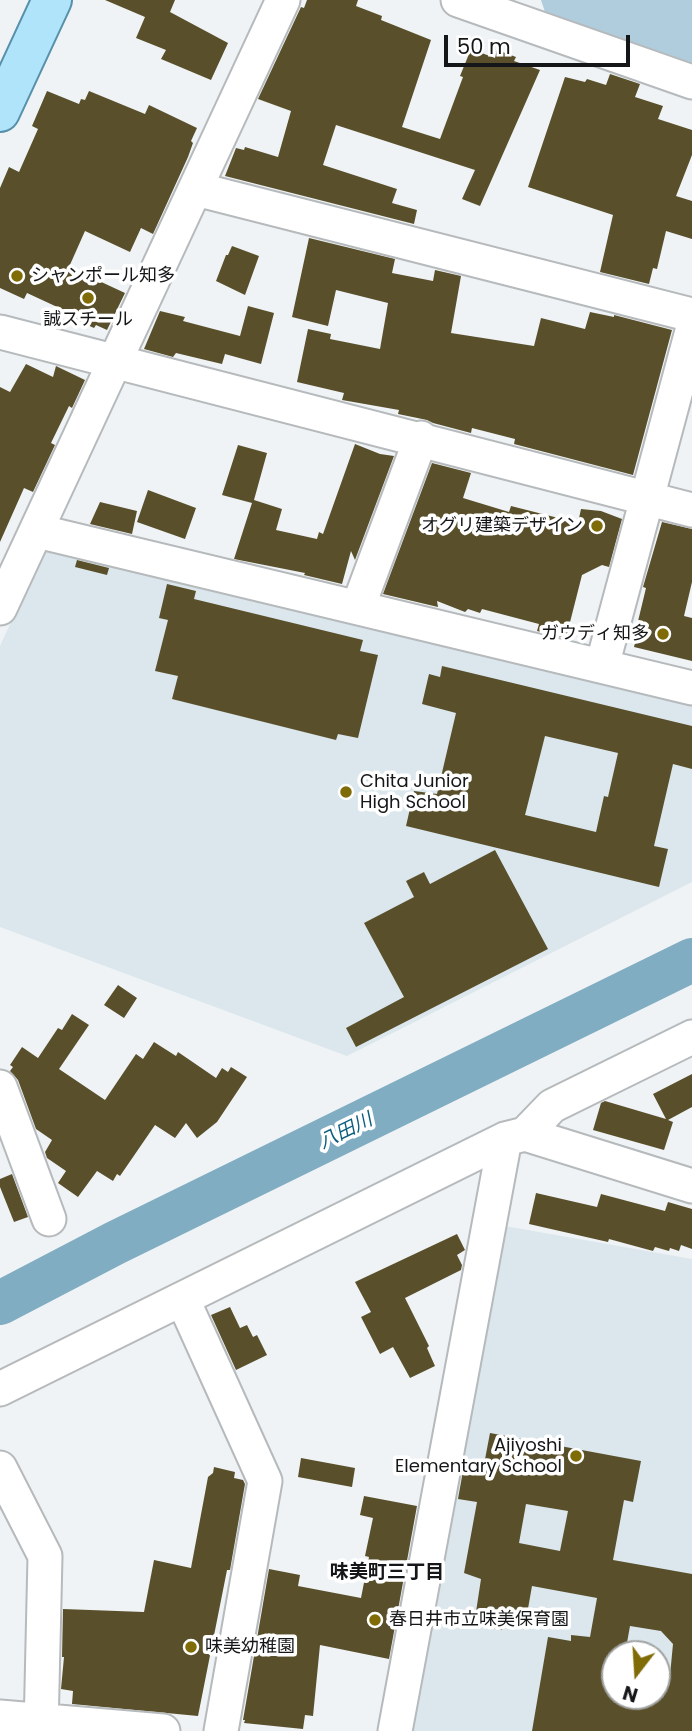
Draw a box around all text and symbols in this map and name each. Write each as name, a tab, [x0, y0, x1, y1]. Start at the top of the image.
scale bar	[447, 21, 632, 65]
text: 50 m	[457, 32, 511, 61]
place label: シャンポール知多	[31, 265, 175, 287]
marker: シャンポール知多	[9, 268, 25, 284]
marker: 誠スチール	[80, 290, 96, 306]
place label: 誠スチール	[43, 309, 133, 331]
place label: オグリ建築デザイン	[421, 515, 583, 537]
marker: オグリ建築デザイン	[589, 518, 605, 534]
place label: ガウディ知多	[541, 623, 649, 645]
marker: ガウディ知多	[655, 626, 671, 642]
place label: Chita Junior High School	[360, 771, 469, 814]
marker: Chita Junior High School	[338, 784, 354, 800]
water label: 八田川	[315, 1109, 377, 1155]
place label: Ajiyoshi Elementary School	[395, 1435, 562, 1478]
marker: Ajiyoshi Elementary School	[568, 1448, 584, 1464]
district label: 味美町三丁目	[330, 1562, 444, 1584]
place label: 春日井市立味美保育園	[389, 1609, 569, 1631]
marker: 春日井市立味美保育園	[367, 1612, 383, 1628]
place label: 味美幼稚園	[205, 1636, 295, 1658]
marker: 味美幼稚園	[183, 1639, 199, 1655]
north arrow	[601, 1640, 671, 1710]
text: N	[620, 1679, 641, 1709]

